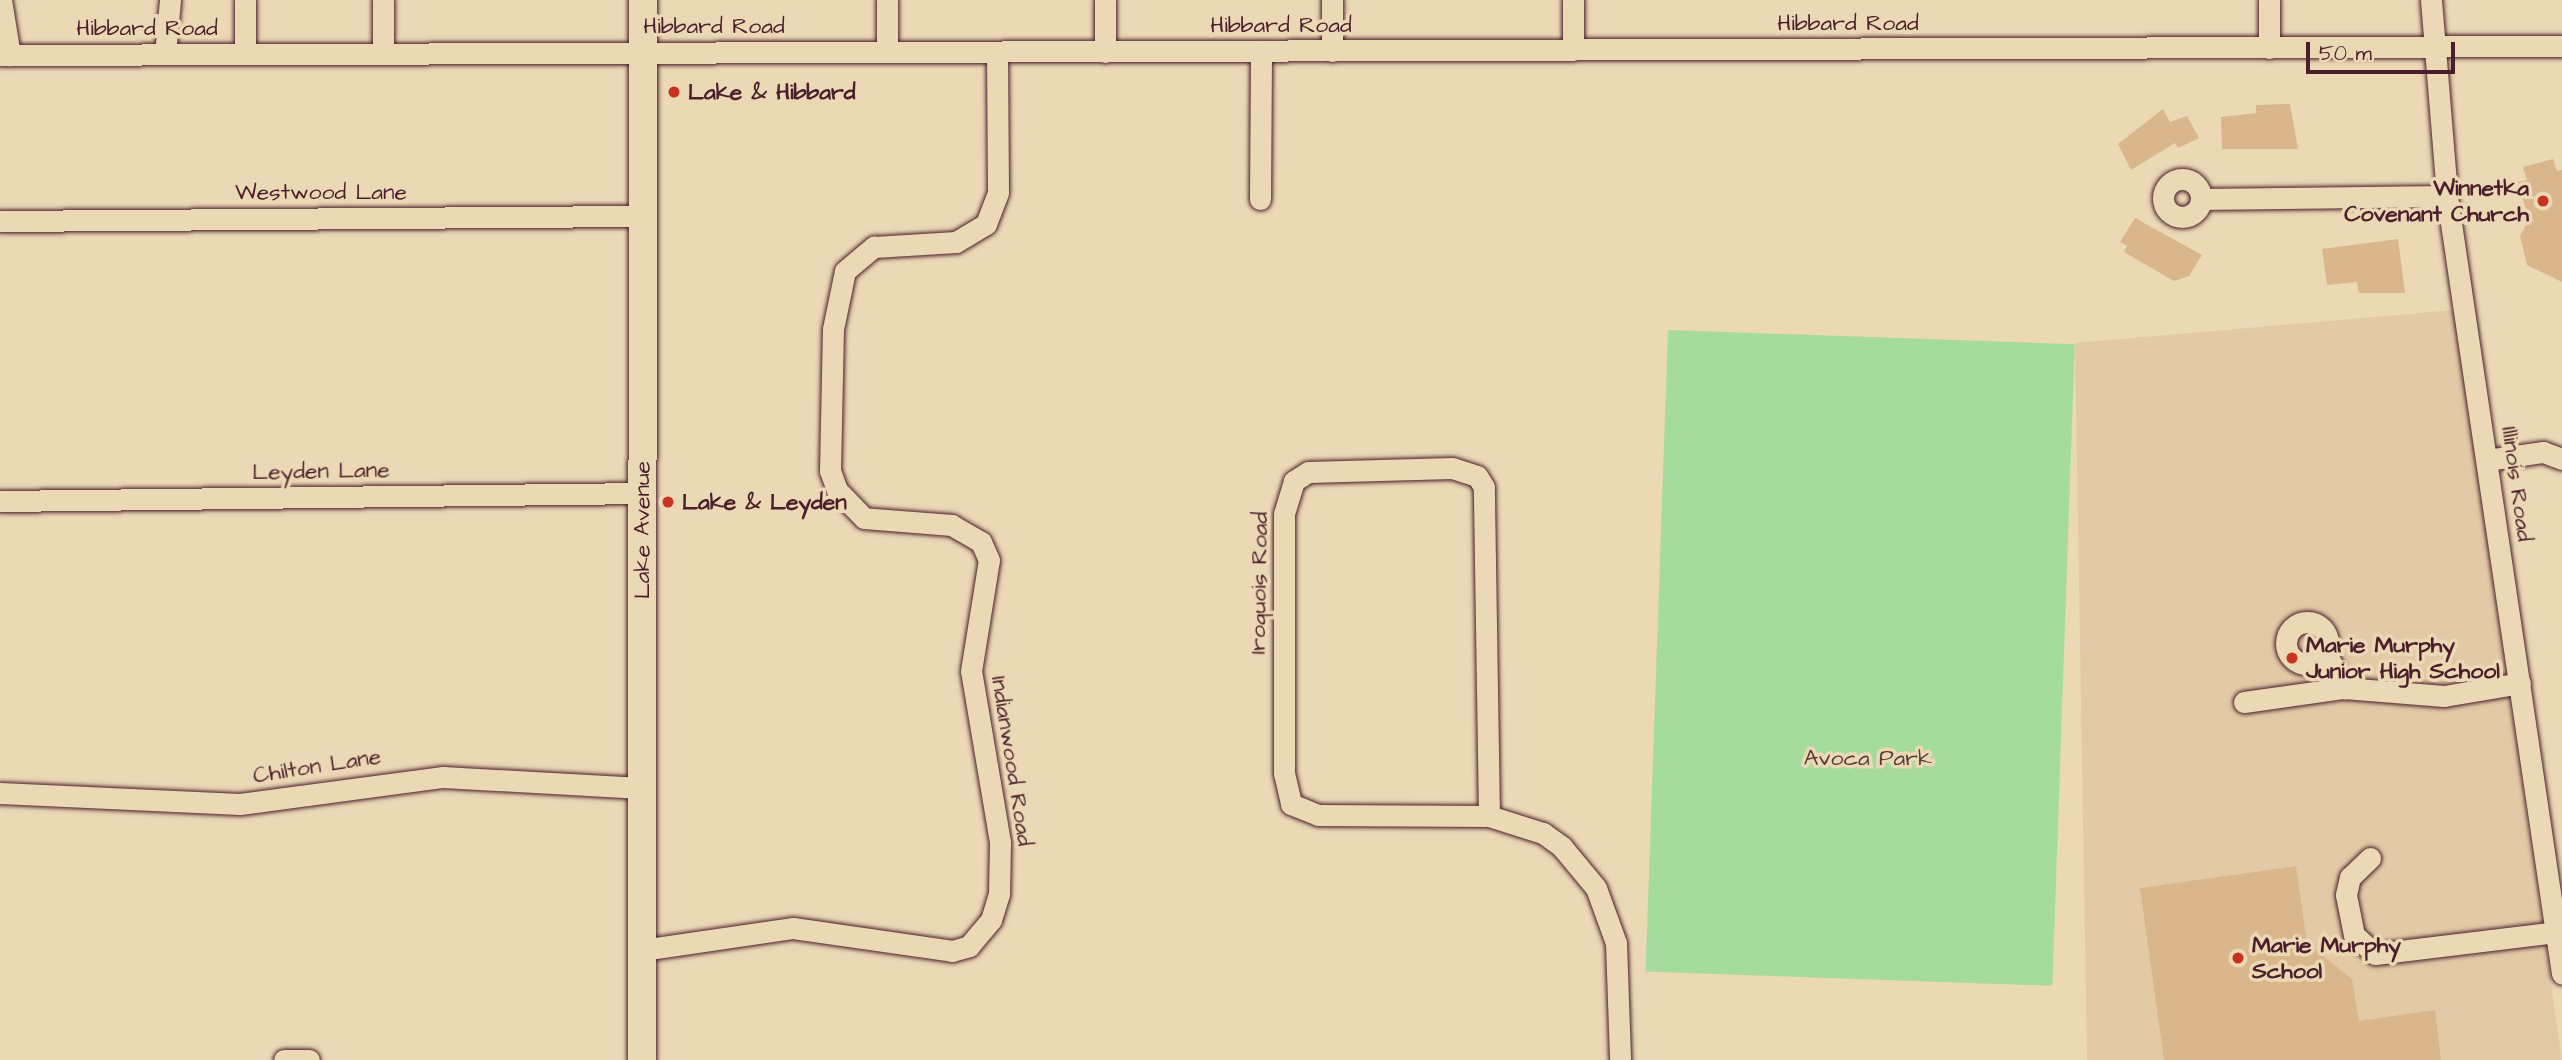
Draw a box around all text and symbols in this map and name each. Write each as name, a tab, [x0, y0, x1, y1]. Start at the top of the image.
street label: Hibbard Road	[1777, 9, 1919, 37]
street label: Hibbard Road	[1210, 11, 1352, 39]
street label: Hibbard Road	[643, 12, 785, 40]
street label: Hibbard Road	[76, 14, 218, 42]
scale bar	[2310, 28, 2459, 72]
text: 50 m	[2319, 39, 2372, 68]
place label: Lake & Hibbard	[688, 78, 855, 106]
marker: Lake & Hibbard	[666, 84, 682, 100]
place label: Winnetka Covenant Church	[2344, 174, 2529, 228]
street label: Westwood Lane	[235, 178, 407, 206]
marker: Winnetka Covenant Church	[2535, 193, 2551, 209]
street label: Illinois Road	[2495, 425, 2539, 543]
street label: Leyden Lane	[252, 456, 390, 486]
street label: Lake Avenue	[628, 461, 656, 599]
place label: Lake & Leyden	[682, 488, 847, 516]
marker: Lake & Leyden	[660, 494, 676, 510]
street label: Iroquois Road	[1244, 511, 1274, 655]
place label: Marie Murphy Junior High School	[2306, 631, 2500, 685]
marker: Marie Murphy Junior High School	[2284, 650, 2300, 666]
street label: Indianwood Road	[985, 674, 1039, 848]
street label: Chilton Lane	[251, 742, 383, 790]
park label: Avoca Park	[1804, 744, 1932, 772]
place label: Marie Murphy School	[2252, 931, 2401, 985]
marker: Marie Murphy School	[2230, 950, 2246, 966]

